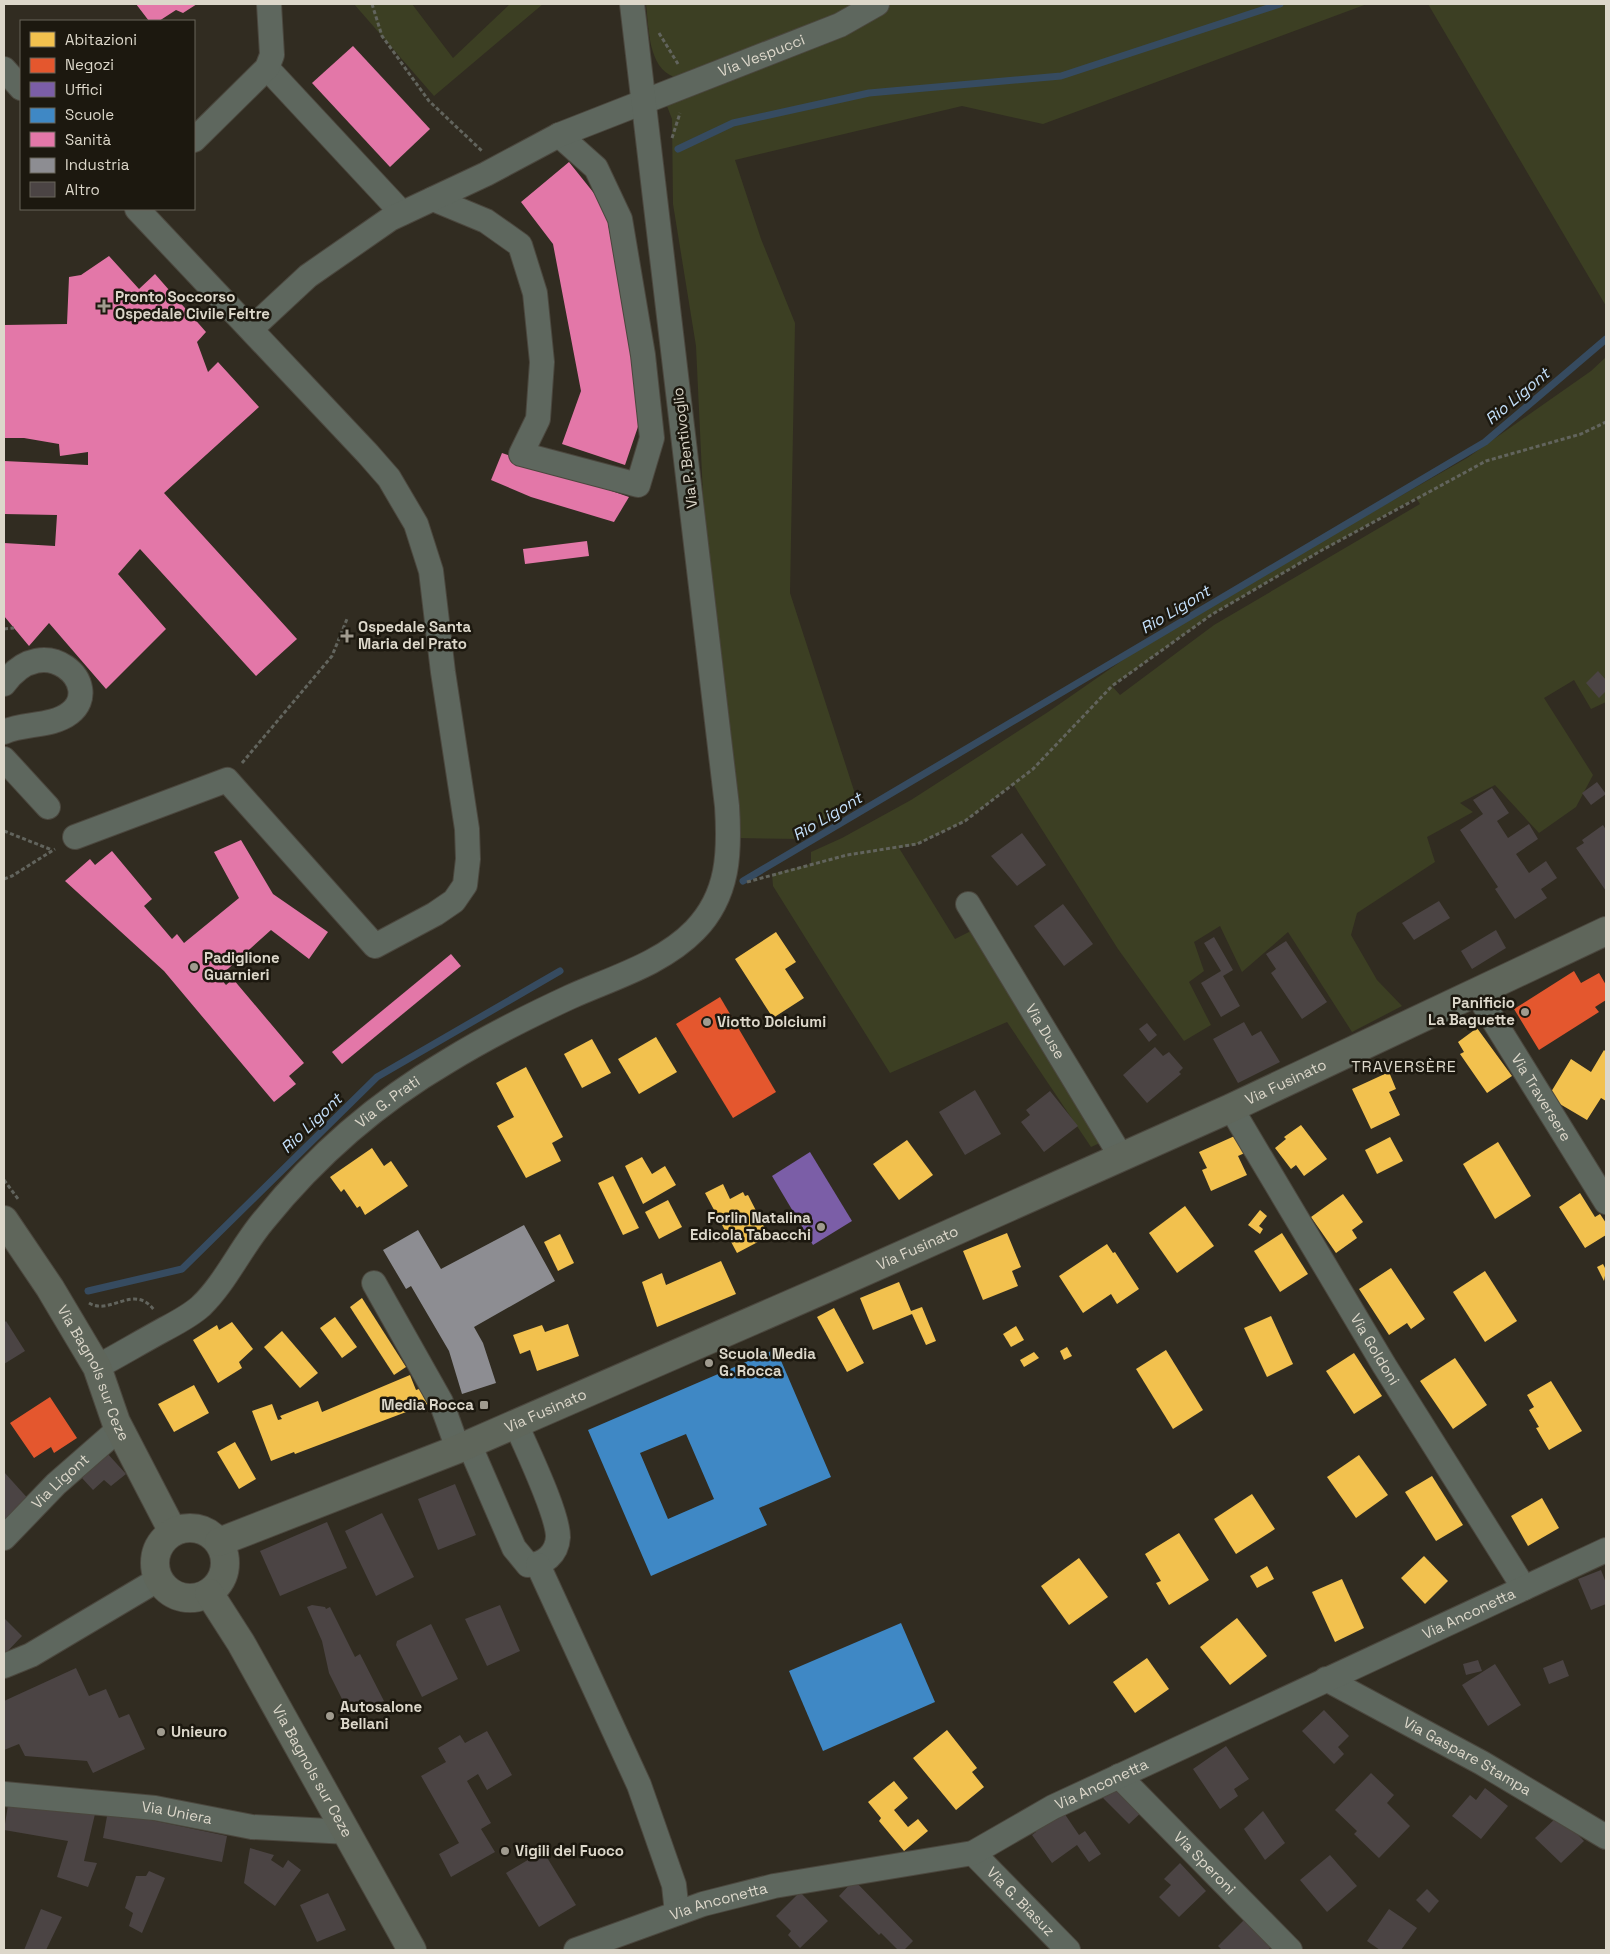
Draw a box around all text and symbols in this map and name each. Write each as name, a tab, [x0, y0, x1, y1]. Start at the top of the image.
legend	[20, 20, 195, 210]
text: Abitazioni	[65, 30, 137, 49]
street label: Via Vespucci	[715, 30, 807, 81]
text: Negozi	[65, 55, 114, 74]
text: Uffici	[65, 80, 102, 99]
text: Scuole	[65, 105, 114, 124]
text: Sanità	[65, 130, 112, 149]
text: Industria	[65, 155, 130, 174]
text: Altro	[65, 180, 100, 199]
place label: Pronto Soccorso Ospedale Civile Feltre	[115, 287, 270, 323]
marker: Pronto Soccorso Ospedale Civile Feltre	[97, 299, 111, 313]
water label: Rio Ligont	[1481, 362, 1555, 429]
street label: Via P. Bentivoglio	[668, 387, 701, 510]
water label: Rio Ligont	[1137, 580, 1215, 638]
place label: Ospedale Santa Maria del Prato	[358, 617, 472, 653]
marker: Ospedale Santa Maria del Prato	[340, 629, 354, 643]
water label: Rio Ligont	[789, 787, 867, 845]
place label: Padiglione Guarnieri	[204, 948, 280, 984]
marker: Padiglione Guarnieri	[188, 961, 200, 973]
place label: Panificio La Baguette	[1428, 993, 1515, 1029]
street label: Via Duse	[1022, 1000, 1070, 1062]
marker: Panificio La Baguette	[1519, 1006, 1531, 1018]
place label: Viotto Dolciumi	[717, 1012, 826, 1031]
marker: Viotto Dolciumi	[701, 1016, 713, 1028]
street label: Via Traversere	[1507, 1050, 1576, 1145]
street label: Via Fusinato	[1242, 1054, 1329, 1109]
district label: TRAVERSÈRE	[1351, 1056, 1457, 1077]
street label: Via G. Prati	[351, 1071, 423, 1132]
water label: Rio Ligont	[276, 1088, 348, 1158]
place label: Forlin Natalina Edicola Tabacchi	[690, 1208, 811, 1244]
marker: Forlin Natalina Edicola Tabacchi	[815, 1221, 827, 1233]
street label: Via Fusinato	[873, 1221, 961, 1274]
street label: Via Bagnols sur Ceze	[53, 1301, 134, 1444]
street label: Via Goldoni	[1346, 1310, 1404, 1388]
place label: Scuola Media G. Rocca	[719, 1344, 816, 1380]
marker: Scuola Media G. Rocca	[703, 1357, 715, 1369]
street label: Via Fusinato	[501, 1384, 589, 1437]
place label: Media Rocca	[381, 1395, 474, 1414]
marker: Media Rocca	[478, 1399, 490, 1411]
street label: Via Ligont	[27, 1449, 93, 1513]
street label: Via Anconetta	[1419, 1583, 1519, 1643]
place label: Autosalone Bellani	[340, 1697, 422, 1733]
street label: Via Bagnols sur Ceze	[268, 1701, 357, 1841]
marker: Autosalone Bellani	[324, 1710, 336, 1722]
street label: Via Gaspare Stampa	[1400, 1712, 1535, 1800]
place label: Unieuro	[171, 1722, 227, 1741]
marker: Unieuro	[155, 1726, 167, 1738]
street label: Via Anconetta	[1052, 1754, 1151, 1814]
street label: Via Uniera	[141, 1797, 214, 1828]
street label: Via Speroni	[1170, 1827, 1240, 1898]
place label: Vigili del Fuoco	[515, 1841, 624, 1860]
marker: Vigili del Fuoco	[499, 1845, 511, 1857]
street label: Via G. Biasuz	[983, 1863, 1059, 1940]
street label: Via Anconetta	[667, 1878, 770, 1924]

